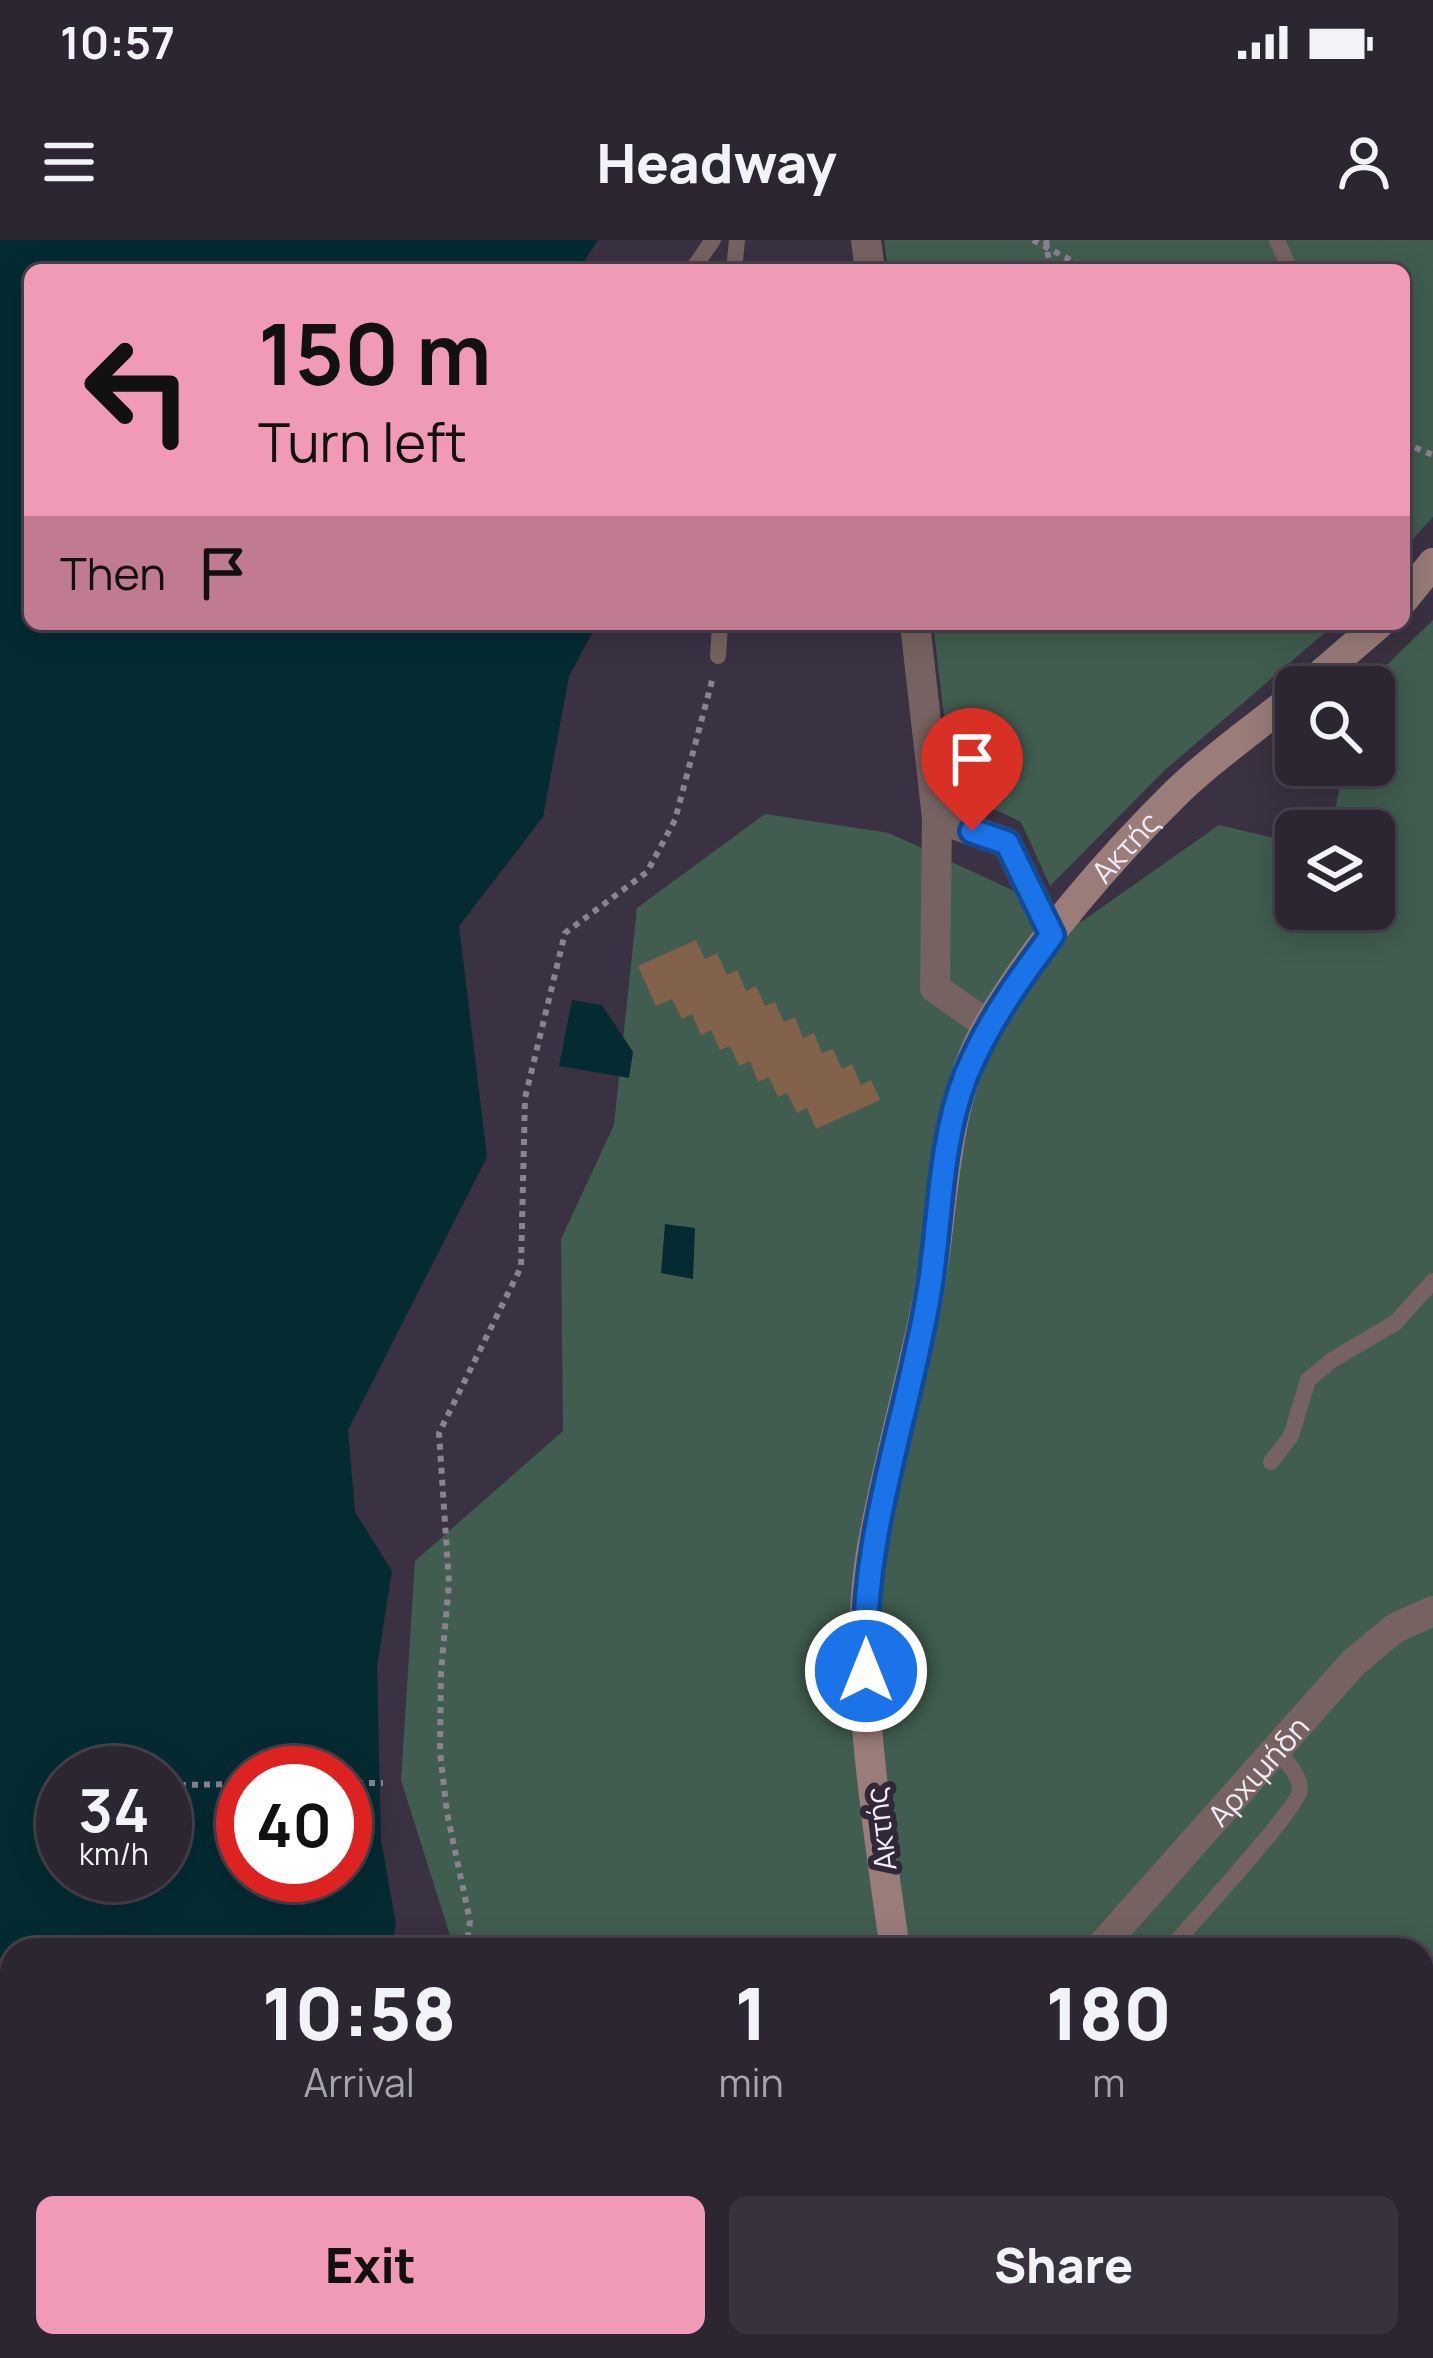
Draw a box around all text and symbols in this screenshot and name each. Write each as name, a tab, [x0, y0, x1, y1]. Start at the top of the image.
text: 10:57	[60, 11, 175, 73]
text: Headway	[596, 125, 837, 199]
icon: menu	[36, 129, 102, 195]
icon: person	[1331, 129, 1397, 195]
text: 150 m	[258, 295, 492, 410]
icon: left	[60, 312, 216, 468]
text: Turn left	[258, 404, 467, 478]
icon: arrive	[190, 540, 256, 606]
text: Then	[60, 542, 166, 604]
map controls	[1275, 666, 1395, 930]
button: search	[1275, 666, 1395, 786]
pin	[921, 708, 1023, 831]
icon: arrive	[939, 726, 1005, 792]
street label: Ακτής	[1081, 802, 1168, 891]
button: layers	[1275, 810, 1395, 930]
position arrow	[803, 1608, 929, 1734]
street label: Αρχιμήδη	[1197, 1707, 1317, 1834]
speed limit sign: 40	[216, 1746, 372, 1902]
text: 34	[78, 1768, 150, 1850]
street label: Ακτής	[855, 1785, 905, 1873]
text: km/h	[79, 1833, 149, 1874]
text: 10:58	[262, 1963, 456, 2062]
text: 1	[735, 1963, 767, 2062]
text: 180	[1046, 1963, 1172, 2062]
text: Arrival	[304, 2055, 415, 2109]
text: min	[718, 2055, 784, 2109]
text: m	[1092, 2055, 1125, 2109]
button: Exit	[36, 2196, 705, 2334]
button: Share	[729, 2196, 1398, 2334]

